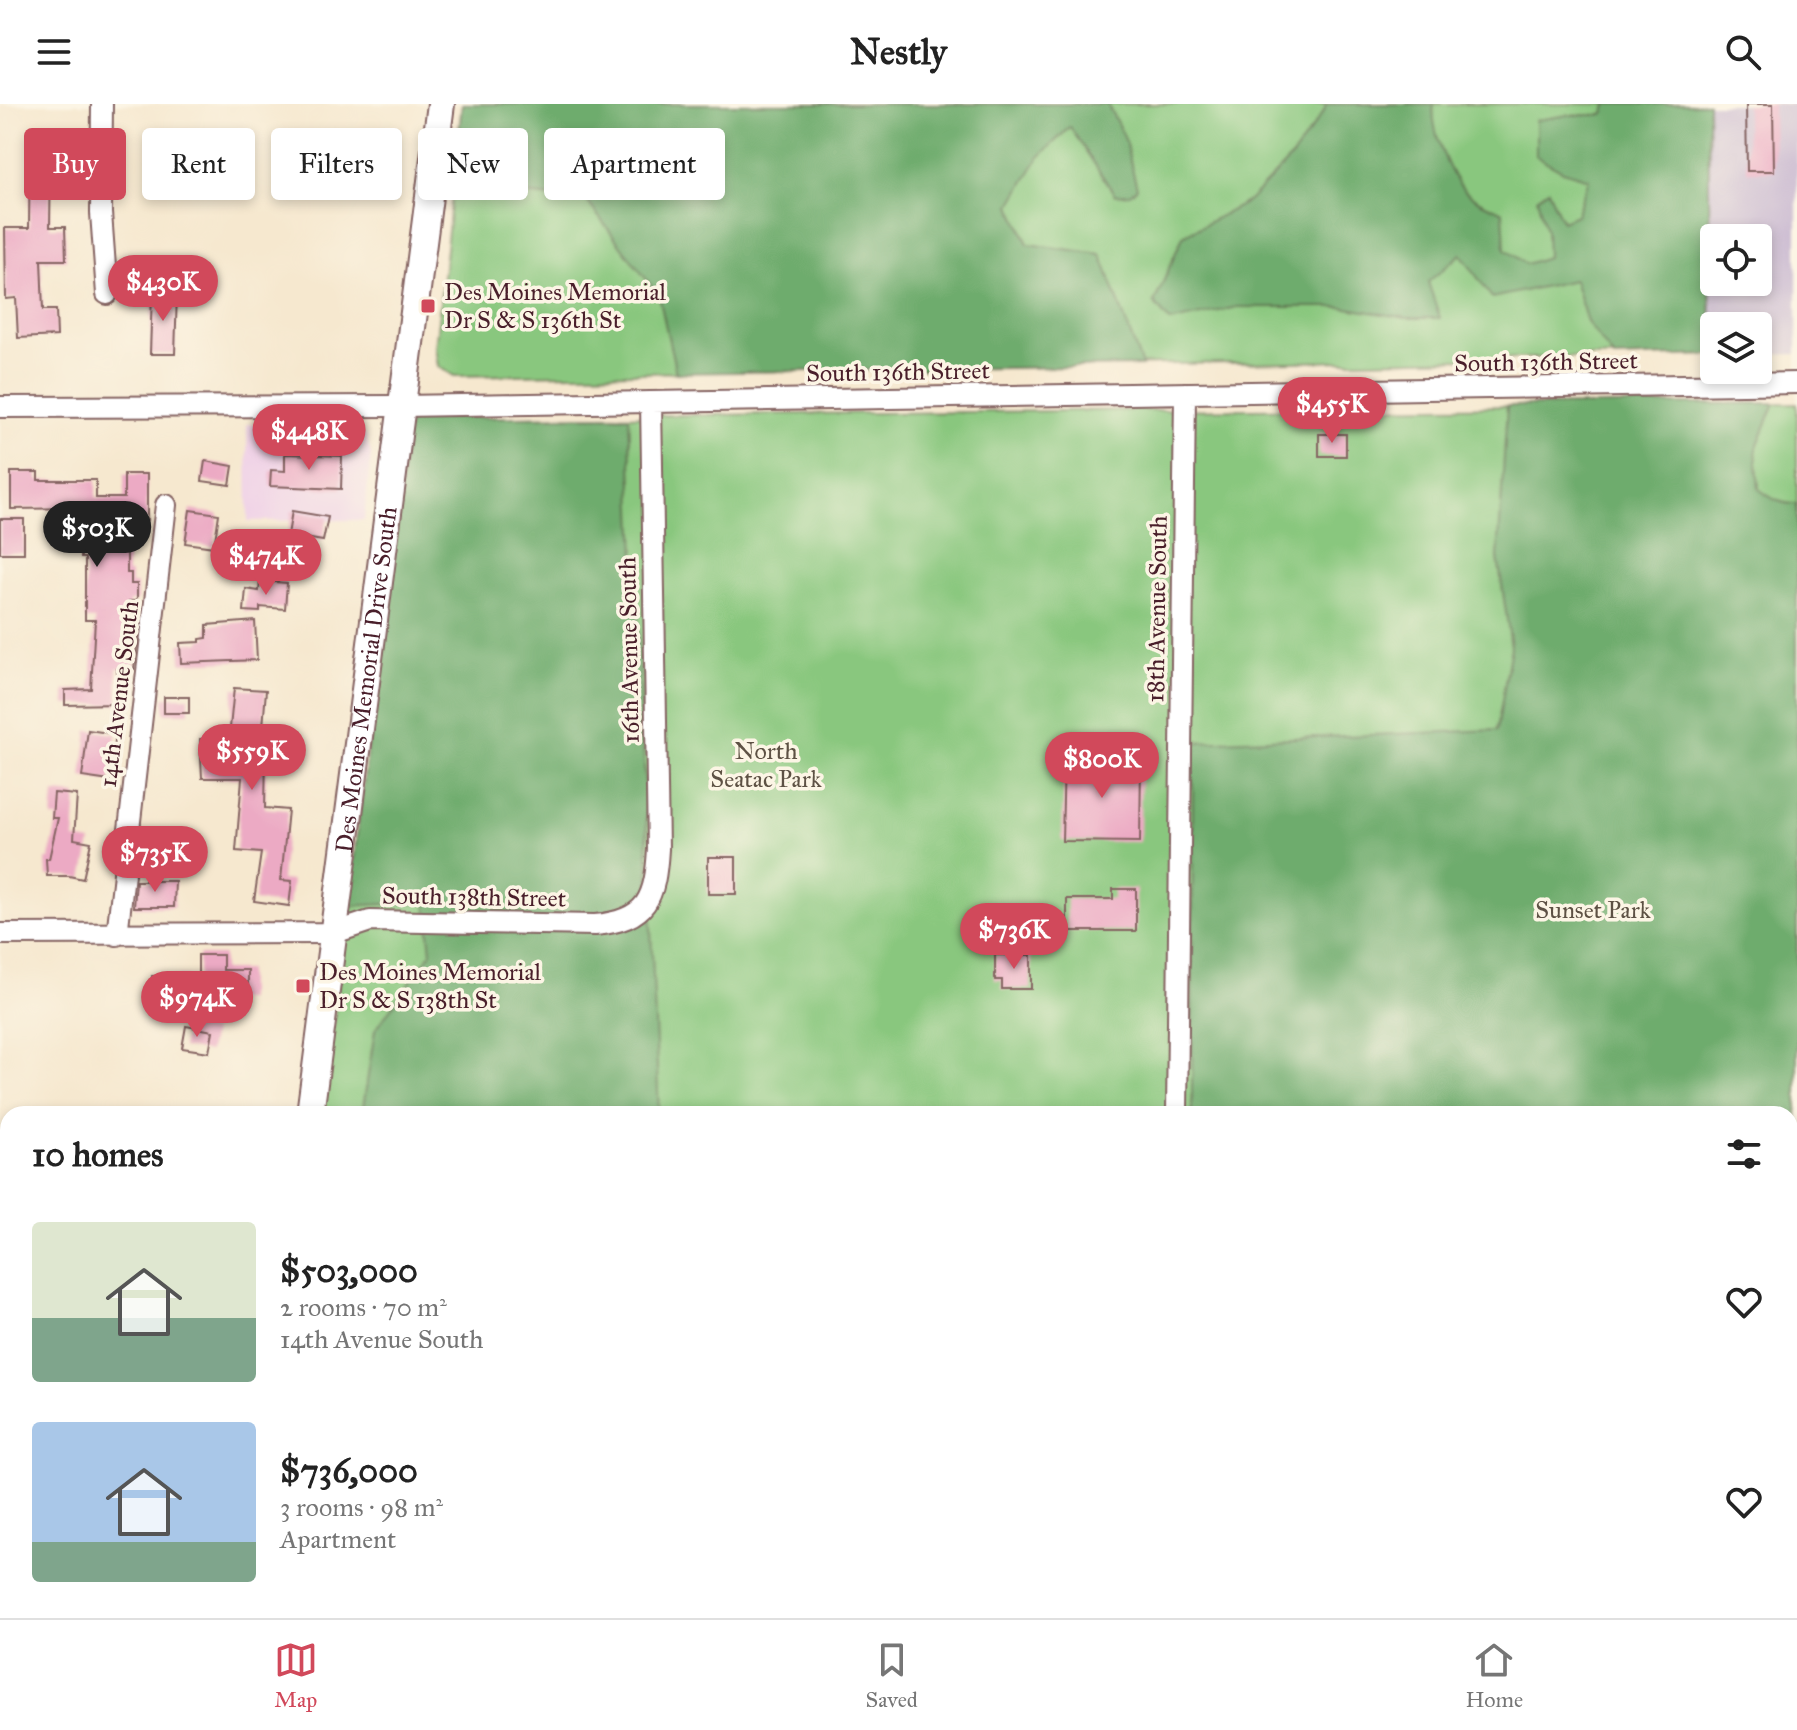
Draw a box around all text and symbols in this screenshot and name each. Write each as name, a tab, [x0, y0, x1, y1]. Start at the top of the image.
icon: menu	[32, 30, 76, 74]
text: Nestly	[850, 30, 947, 74]
icon: search	[1721, 30, 1765, 74]
chip: Buy	[24, 128, 126, 200]
chip: Rent	[142, 128, 255, 200]
chip: Filters	[271, 128, 402, 200]
chip: New	[418, 128, 528, 200]
chip: Apartment	[544, 128, 725, 200]
map controls	[1700, 224, 1772, 384]
button: locate	[1700, 224, 1772, 296]
pin: $430K	[107, 255, 219, 323]
text: $430K	[126, 265, 200, 297]
place label: Des Moines Memorial Dr S & S 136th St	[444, 277, 667, 335]
marker: Des Moines Memorial Dr S & S 136th St	[419, 297, 437, 315]
button: layers	[1700, 312, 1772, 384]
street label: South 136th Street	[1454, 345, 1639, 379]
street label: South 136th Street	[806, 355, 991, 389]
pin: $455K	[1276, 377, 1388, 445]
text: $455K	[1296, 387, 1368, 419]
pin: $448K	[253, 404, 365, 472]
text: $448K	[271, 414, 347, 446]
pin: $503K	[41, 501, 153, 569]
street label: Des Moines Memorial Drive South	[329, 505, 404, 855]
text: $503K	[61, 511, 133, 543]
street label: 18th Avenue South	[1140, 515, 1174, 703]
pin: $474K	[210, 529, 322, 597]
text: $474K	[228, 539, 304, 571]
street label: 16th Avenue South	[612, 556, 646, 744]
street label: 14th Avenue South	[93, 599, 145, 789]
pin: $559K	[196, 724, 308, 792]
pin: $800K	[1046, 732, 1158, 800]
text: $559K	[216, 734, 288, 766]
park label: North Seatac Park	[710, 736, 822, 794]
text: $800K	[1063, 742, 1141, 774]
pin: $735K	[99, 826, 211, 894]
text: $735K	[120, 836, 190, 868]
street label: South 138th Street	[382, 880, 567, 914]
park label: Sunset Park	[1535, 895, 1652, 925]
pin: $736K	[958, 903, 1070, 971]
text: $736K	[978, 913, 1050, 945]
place label: Des Moines Memorial Dr S & S 138th St	[319, 957, 542, 1015]
pin: $974K	[141, 971, 253, 1039]
marker: Des Moines Memorial Dr S & S 138th St	[294, 977, 312, 995]
text: $974K	[159, 981, 235, 1013]
icon: filters	[1722, 1132, 1766, 1176]
text: 10 homes	[32, 1134, 163, 1175]
text: $503,000	[280, 1250, 418, 1291]
icon: home	[96, 1254, 192, 1350]
icon: heart	[1722, 1280, 1766, 1324]
text: 2 rooms · 70 m²	[280, 1291, 447, 1323]
text: 14th Avenue South	[280, 1323, 483, 1355]
text: $736,000	[280, 1450, 418, 1491]
icon: home	[96, 1454, 192, 1550]
icon: heart	[1722, 1480, 1766, 1524]
text: 3 rooms · 98 m²	[280, 1491, 443, 1523]
text: Apartment	[280, 1523, 396, 1555]
tab: Map	[274, 1638, 318, 1713]
tab: Saved	[866, 1638, 918, 1713]
tab: Home	[1466, 1638, 1523, 1713]

